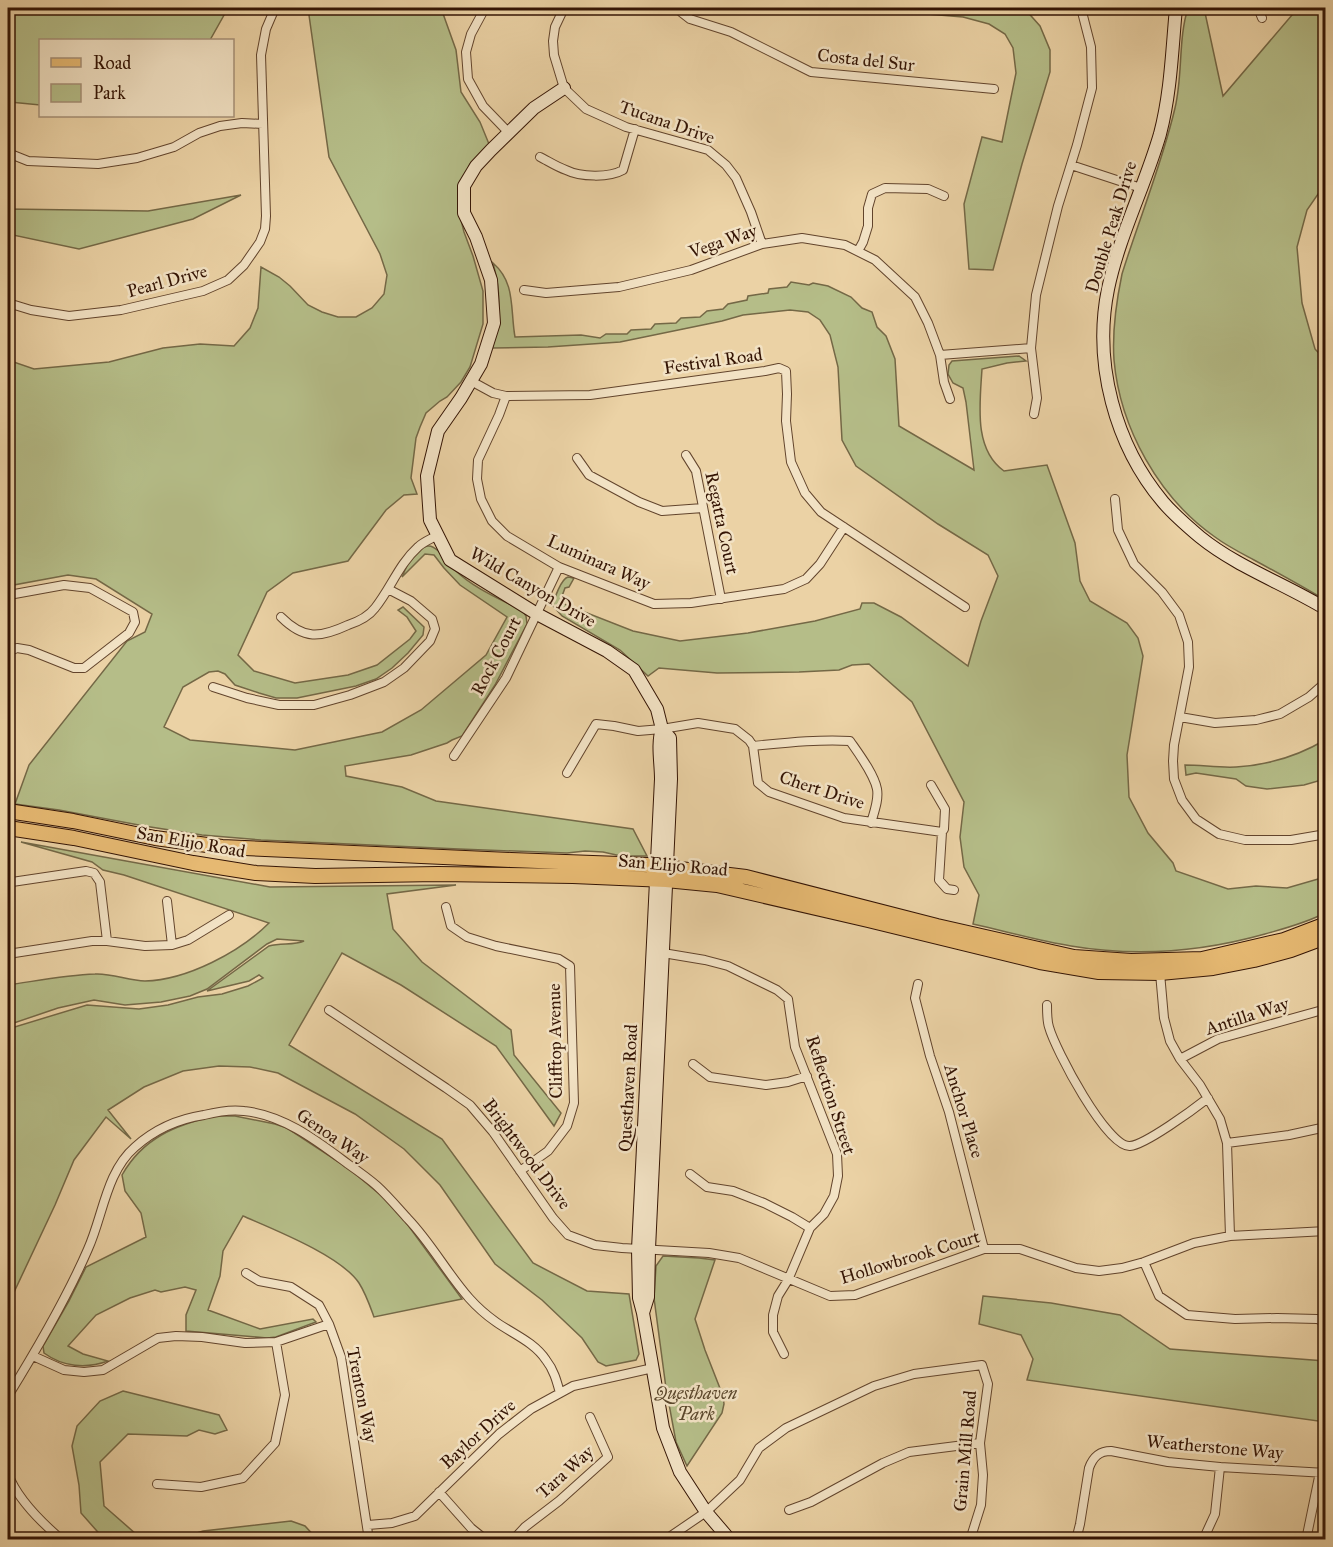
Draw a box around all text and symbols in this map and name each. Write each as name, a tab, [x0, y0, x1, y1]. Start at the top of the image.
legend	[39, 39, 234, 117]
street label: Costa del Sur	[816, 44, 916, 76]
text: Road	[93, 52, 131, 74]
text: Park	[93, 82, 126, 104]
street label: Tucana Drive	[616, 95, 718, 149]
street label: Double Peak Drive	[1081, 158, 1141, 296]
street label: Vega Way	[685, 219, 761, 264]
street label: Pearl Drive	[125, 260, 209, 302]
street label: Festival Road	[662, 343, 764, 379]
street label: Regatta Court	[699, 470, 744, 577]
street label: Luminara Way	[544, 529, 654, 595]
street label: Wild Canyon Drive	[466, 542, 600, 632]
street label: Rock Court	[466, 612, 526, 699]
street label: Chert Drive	[777, 766, 867, 814]
street label: San Elijo Road	[135, 822, 247, 862]
street label: San Elijo Road	[617, 849, 729, 881]
street label: Clifftop Avenue	[543, 983, 567, 1099]
street label: Antilla Way	[1202, 992, 1292, 1040]
street label: Questhaven Road	[614, 1023, 642, 1153]
street label: Reflection Street	[801, 1033, 861, 1158]
street label: Anchor Place	[939, 1060, 989, 1161]
street label: Brightwood Drive	[477, 1094, 576, 1214]
street label: Genoa Way	[292, 1104, 374, 1169]
street label: Hollowbrook Court	[837, 1225, 983, 1289]
street label: Trenton Way	[342, 1345, 382, 1445]
park label: Questhaven Park	[654, 1382, 738, 1425]
street label: Grain Mill Road	[949, 1389, 981, 1513]
street label: Baylor Drive	[436, 1394, 520, 1474]
street label: Weatherstone Way	[1146, 1430, 1285, 1464]
street label: Tara Way	[532, 1440, 598, 1503]

